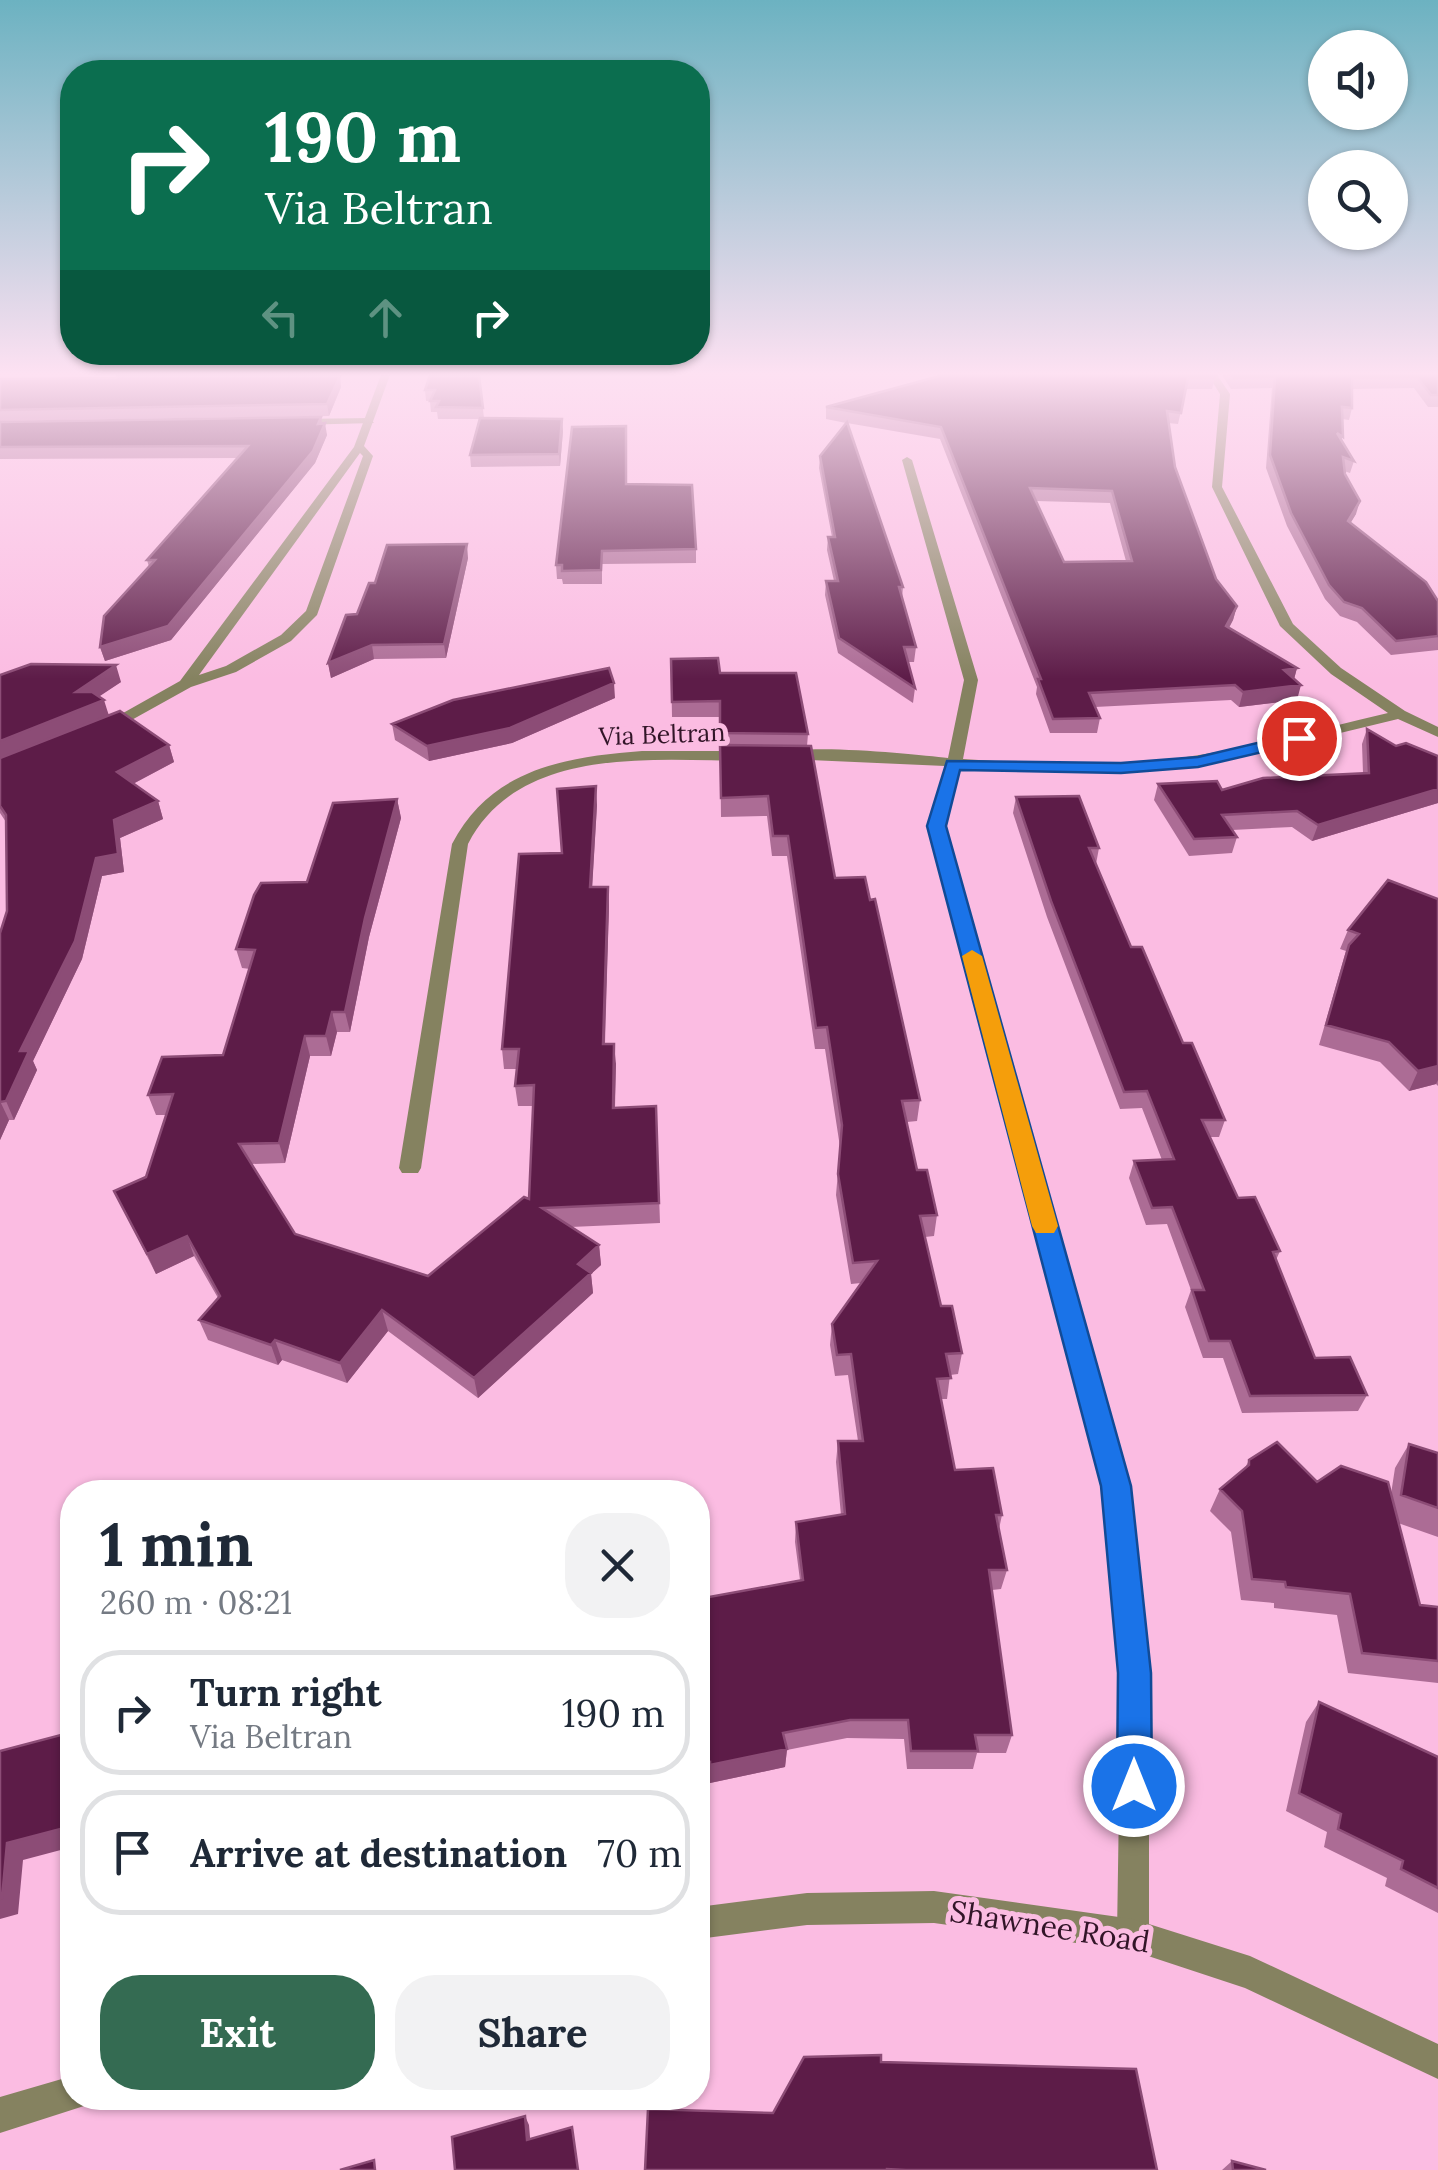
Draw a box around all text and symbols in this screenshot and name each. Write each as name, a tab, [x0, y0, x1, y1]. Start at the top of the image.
map controls	[1308, 30, 1408, 250]
button: sound	[1308, 30, 1408, 130]
text: 190 m	[265, 92, 461, 181]
icon: right	[100, 100, 230, 230]
button: search	[1308, 150, 1408, 250]
text: Via Beltran	[265, 179, 493, 236]
icon: left	[253, 290, 308, 345]
icon: ahead	[358, 290, 413, 345]
icon: right	[463, 290, 518, 345]
pin	[1257, 696, 1342, 781]
icon: arrive	[1272, 711, 1327, 766]
street label: Via Beltran	[597, 716, 726, 752]
text: 1 min	[100, 1506, 253, 1582]
button: close	[565, 1513, 670, 1618]
text: 260 m · 08:21	[100, 1582, 292, 1623]
text: Turn right	[190, 1668, 381, 1716]
icon: right	[105, 1685, 160, 1740]
text: 190 m	[562, 1689, 665, 1737]
text: Via Beltran	[190, 1716, 352, 1757]
position arrow	[1082, 1734, 1186, 1838]
icon: arrive	[105, 1825, 160, 1880]
text: Arrive at destination	[190, 1829, 567, 1877]
text: 70 m	[597, 1829, 682, 1877]
street label: Shawnee Road	[947, 1891, 1153, 1961]
button: Exit	[100, 1975, 375, 2090]
button: Share	[395, 1975, 670, 2090]

